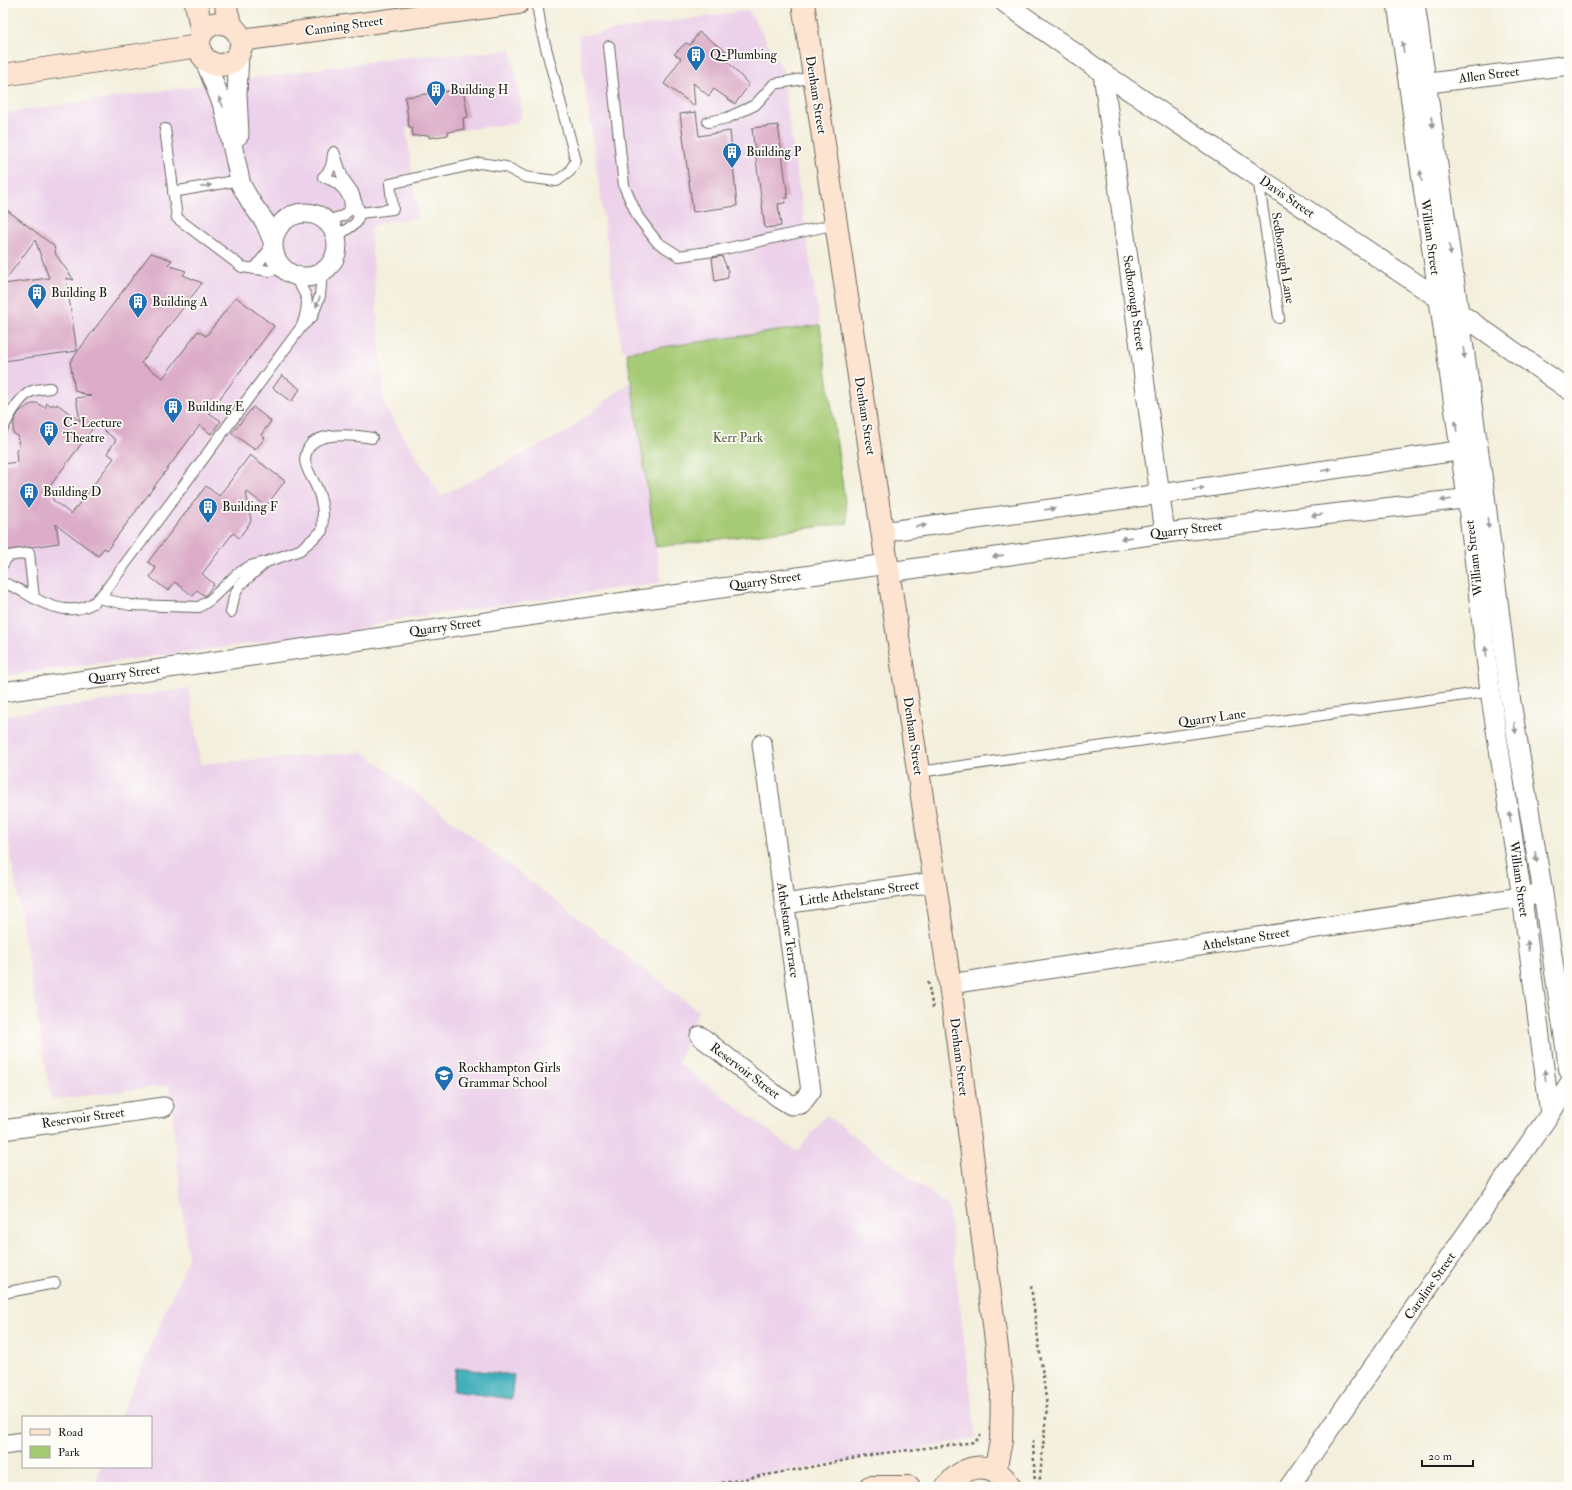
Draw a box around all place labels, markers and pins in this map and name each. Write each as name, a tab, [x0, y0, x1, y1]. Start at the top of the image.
building icon: Q-Plumbing	[685, 44, 707, 72]
place label: Q-Plumbing	[710, 47, 778, 63]
building icon: Building H	[425, 79, 447, 107]
place label: Building H	[450, 82, 509, 98]
building icon: Building P	[721, 141, 743, 169]
place label: Building P	[746, 144, 802, 160]
building icon: Building B	[26, 282, 48, 310]
place label: Building B	[51, 285, 107, 301]
building icon: Building A	[127, 291, 149, 319]
place label: Building A	[152, 294, 209, 310]
building icon: Building E	[162, 396, 184, 424]
place label: Building E	[187, 399, 244, 415]
place label: C- Lecture Theatre	[63, 415, 123, 446]
building icon: C- Lecture Theatre	[38, 419, 60, 447]
building icon: Building D	[18, 481, 40, 509]
place label: Building D	[43, 484, 101, 500]
building icon: Building F	[197, 496, 219, 524]
place label: Building F	[222, 499, 278, 515]
place label: Rockhampton Girls Grammar School	[458, 1060, 561, 1091]
school or university icon: Rockhampton Girls Grammar School	[433, 1064, 455, 1092]

